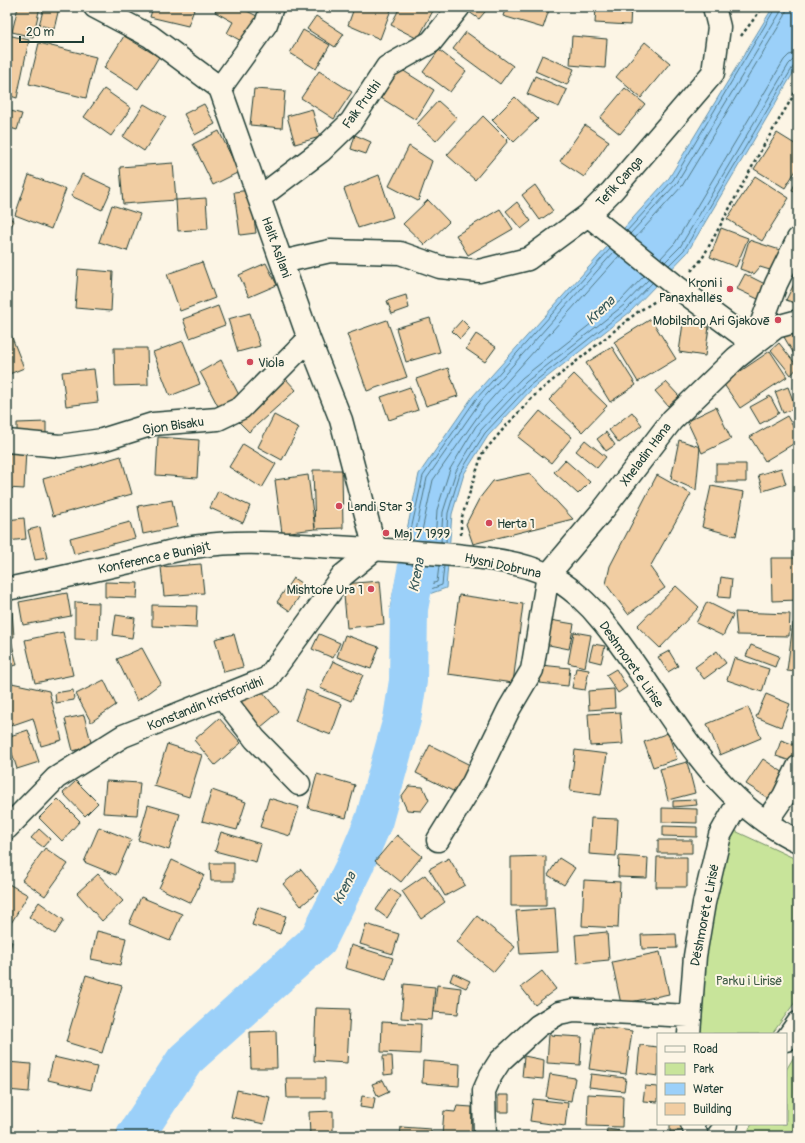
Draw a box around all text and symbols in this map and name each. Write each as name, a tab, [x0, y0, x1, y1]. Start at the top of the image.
scale bar	[20, 18, 83, 44]
text: 20 m	[26, 25, 55, 40]
street label: Faik Pruthi	[339, 77, 385, 132]
street label: Tefik Çanga	[593, 153, 647, 210]
street label: Halit Asllani	[258, 215, 294, 280]
place label: Kroni i Panaxhallës	[659, 275, 722, 306]
marker: Kroni i Panaxhallës	[725, 284, 735, 294]
water label: Krena	[582, 291, 620, 328]
place label: Mobilshop Ari Gjakovē	[653, 313, 770, 329]
marker: Mobilshop Ari Gjakovē	[773, 315, 783, 325]
place label: Viola	[258, 355, 284, 371]
marker: Viola	[245, 357, 255, 367]
street label: Gjon Bisaku	[141, 414, 205, 438]
street label: Xheladin Hana	[617, 420, 675, 489]
place label: Landi Star 3	[347, 499, 412, 515]
marker: Landi Star 3	[334, 501, 344, 511]
place label: Herta 1	[497, 516, 535, 532]
marker: Herta 1	[484, 518, 494, 528]
place label: Maj 7 1999	[394, 526, 450, 542]
marker: Maj 7 1999	[381, 528, 391, 538]
street label: Konferenca e Bunjajt	[97, 538, 212, 578]
street label: Hysni Dobruna	[463, 550, 543, 582]
water label: Krena	[405, 555, 428, 594]
place label: Mishtore Ura 1	[286, 582, 363, 598]
marker: Mishtore Ura 1	[366, 584, 376, 594]
street label: Deshmoret e Lirise	[595, 618, 667, 711]
street label: Konstandin Kristforidhi	[145, 673, 266, 735]
street label: Dëshmorët e Lirisë	[687, 863, 723, 968]
water label: Krena	[329, 868, 360, 907]
park label: Parku i Lirisë	[716, 973, 782, 989]
legend	[657, 1033, 787, 1125]
text: Road	[693, 1042, 718, 1057]
text: Park	[693, 1062, 714, 1077]
text: Water	[693, 1082, 724, 1097]
text: Building	[693, 1102, 732, 1117]

